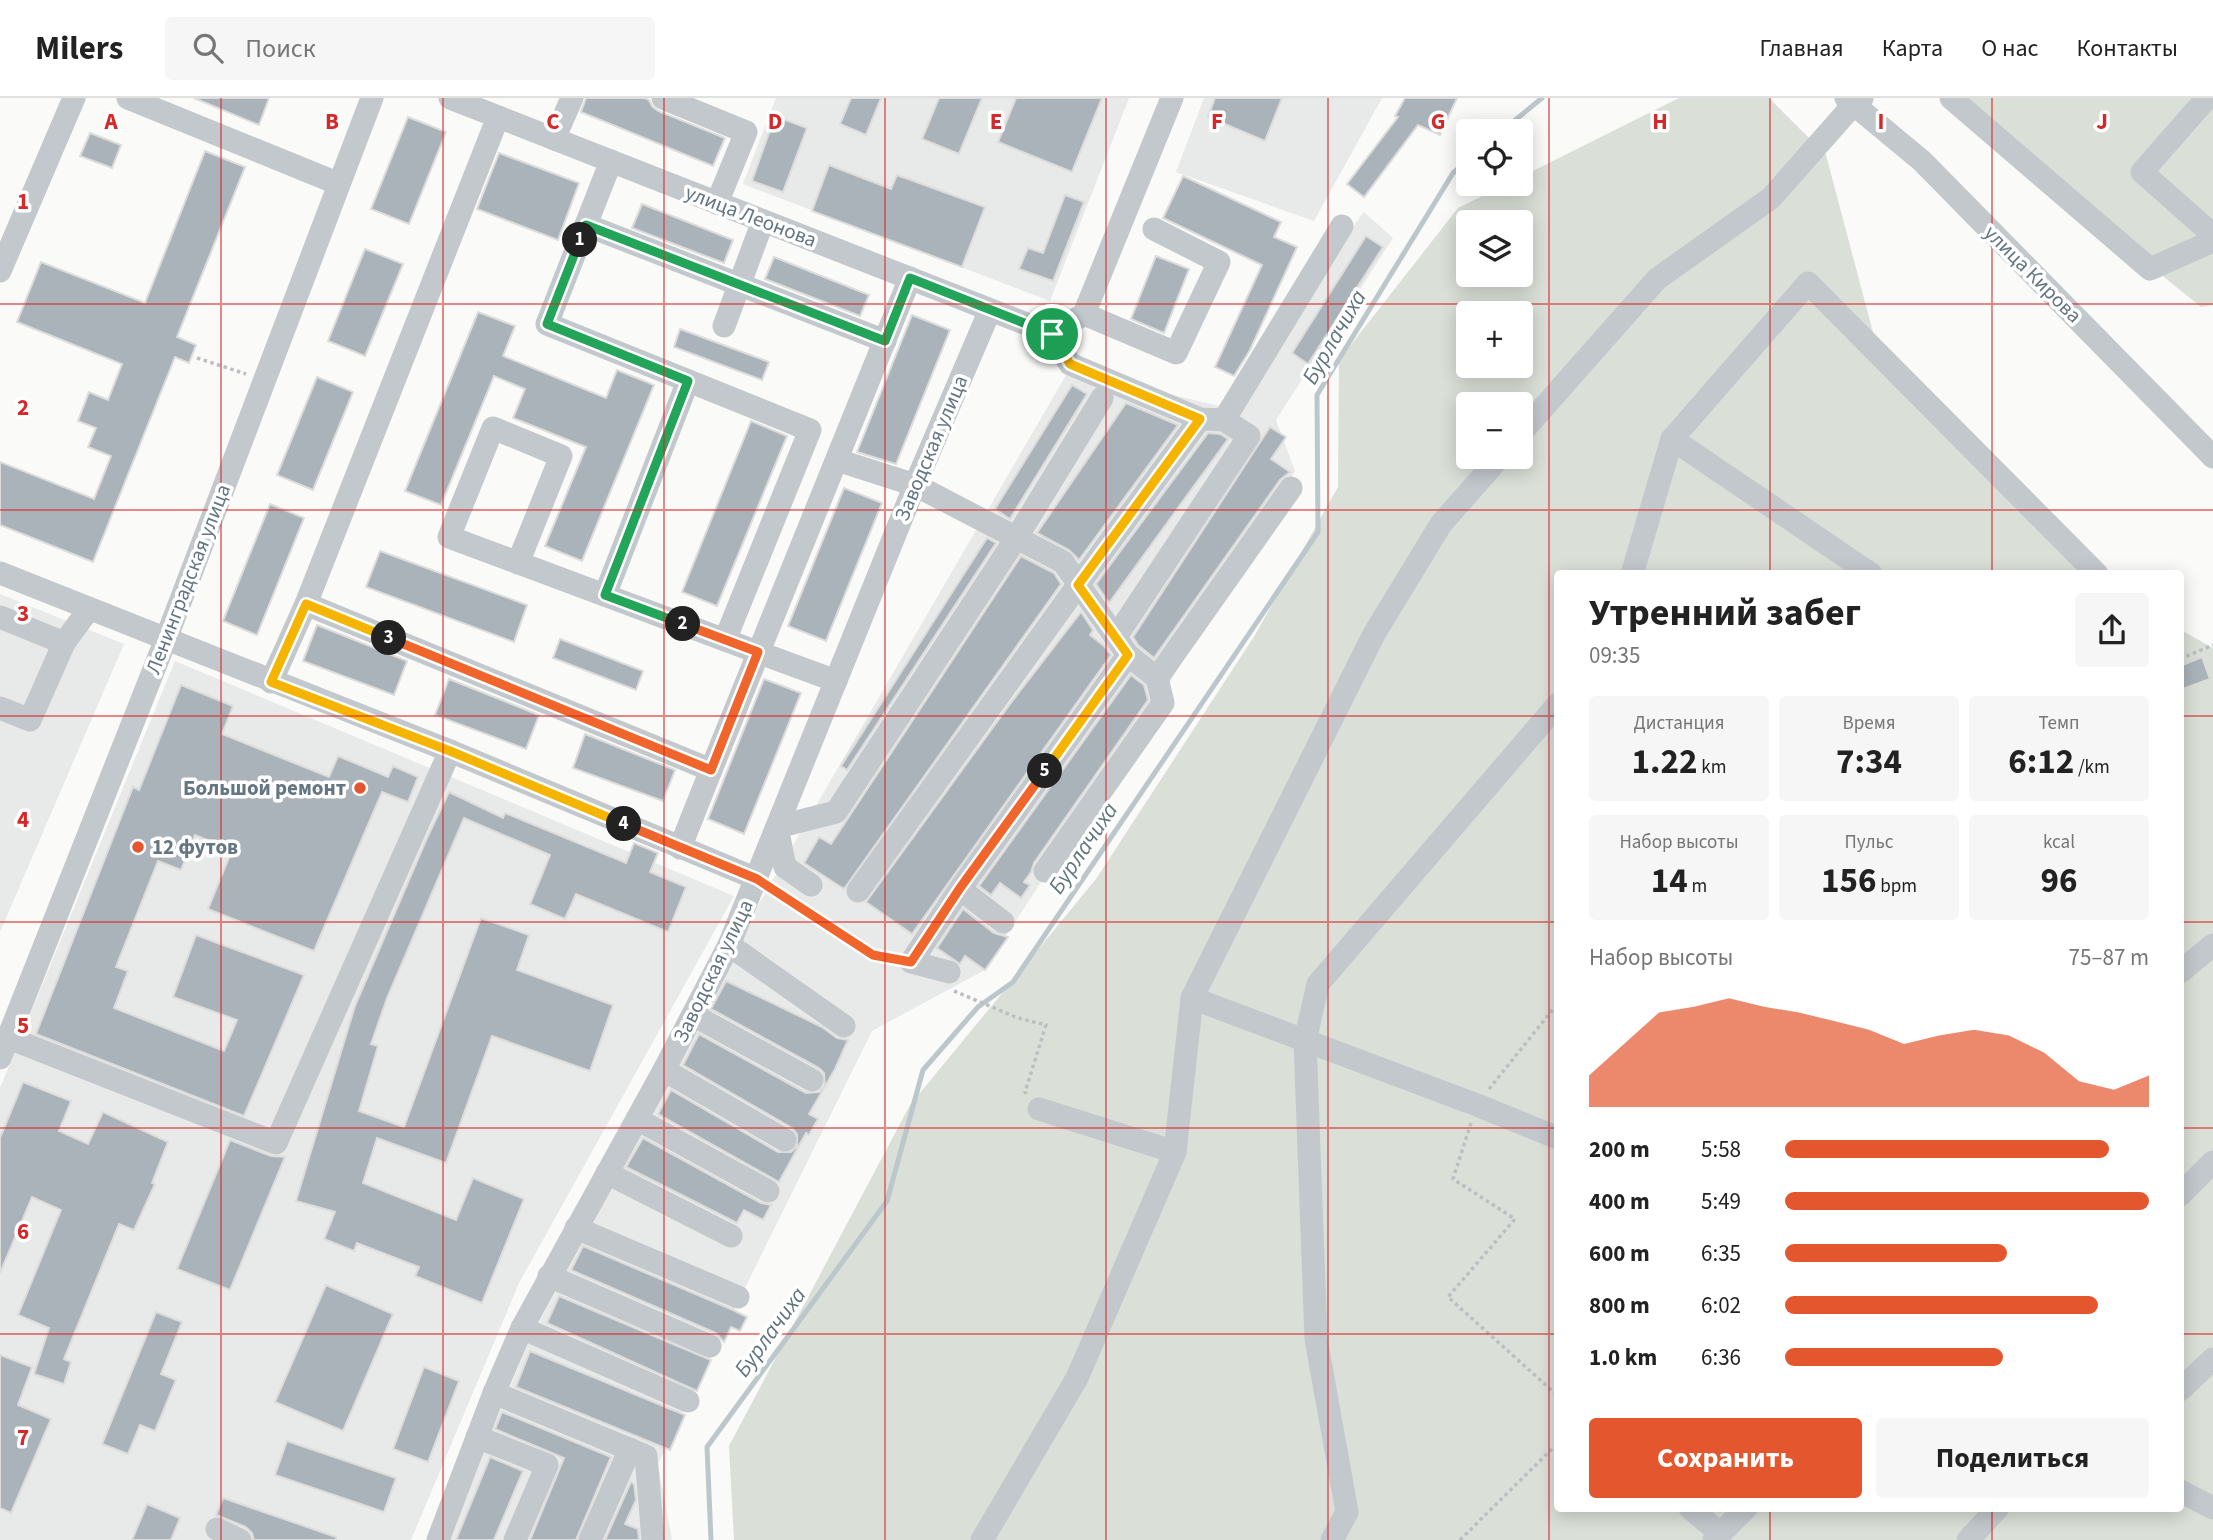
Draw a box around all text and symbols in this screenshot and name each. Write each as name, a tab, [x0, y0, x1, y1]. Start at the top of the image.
search box	[165, 17, 655, 80]
text: Milers	[35, 25, 123, 72]
icon: search	[189, 29, 227, 67]
text: Поиск	[245, 30, 316, 67]
text: Главная	[1759, 31, 1844, 66]
text: Карта	[1882, 31, 1943, 66]
text: О нас	[1981, 31, 2038, 66]
text: Контакты	[2076, 31, 2178, 66]
text: A	[103, 105, 118, 138]
text: B	[325, 105, 339, 138]
text: C	[546, 105, 560, 138]
text: D	[768, 105, 782, 138]
text: E	[990, 105, 1002, 138]
text: F	[1211, 105, 1223, 138]
text: G	[1431, 105, 1445, 138]
text: H	[1652, 105, 1668, 138]
text: I	[1878, 105, 1884, 138]
text: J	[2096, 105, 2108, 138]
map controls	[1456, 119, 1533, 469]
button: locate	[1456, 119, 1533, 196]
street label: улица Леонова	[681, 177, 821, 255]
text: 1	[17, 185, 29, 218]
button: layers	[1456, 210, 1533, 287]
street label: улица Кирова	[1977, 218, 2089, 330]
pin: 1	[562, 222, 598, 258]
text: 1	[574, 226, 585, 253]
water label: Бурлачиха	[1294, 284, 1374, 390]
button: +	[1456, 301, 1533, 378]
pin	[1022, 304, 1082, 364]
icon: arrive	[1033, 315, 1071, 353]
street label: Заводская улица	[887, 370, 975, 526]
text: 2	[17, 391, 29, 424]
button: −	[1456, 392, 1533, 469]
street label: Ленинградская улица	[138, 480, 238, 678]
text: Утренний забег	[1589, 586, 1861, 640]
button: share	[2075, 593, 2149, 667]
text: 3	[17, 597, 29, 630]
pin: 2	[666, 606, 700, 642]
text: 2	[677, 610, 688, 637]
pin: 3	[372, 620, 406, 656]
text: 3	[383, 624, 394, 651]
text: 09:35	[1589, 639, 1640, 672]
text: Дистанция	[1633, 710, 1725, 737]
text: Время	[1843, 710, 1895, 737]
text: Темп	[2039, 710, 2079, 737]
text: 1.22	[1632, 737, 1697, 787]
text: 7:34	[1836, 737, 1902, 787]
text: 6:12	[2008, 737, 2074, 787]
pin: 5	[1028, 754, 1062, 788]
text: km	[1697, 754, 1726, 781]
text: /km	[2074, 754, 2110, 781]
text: 5	[1039, 757, 1050, 784]
place label: Большой ремонт	[183, 773, 346, 803]
marker: Большой ремонт	[352, 780, 368, 796]
water label: Бурлачиха	[1040, 796, 1126, 900]
text: 4	[17, 803, 29, 836]
pin: 4	[606, 806, 642, 842]
text: 4	[618, 810, 629, 837]
text: Набор высоты	[1619, 829, 1739, 856]
text: Пульс	[1844, 829, 1894, 856]
text: kcal	[2043, 829, 2075, 856]
place label: 12 футов	[152, 832, 238, 862]
marker: 12 футов	[130, 839, 146, 855]
text: 14	[1651, 856, 1688, 906]
text: 156	[1821, 856, 1876, 906]
text: 96	[2041, 856, 2077, 906]
text: m	[1688, 873, 1707, 900]
text: bpm	[1876, 873, 1917, 900]
street label: Заводская улица	[665, 894, 761, 1048]
text: Набор высоты	[1589, 941, 1733, 974]
text: 75–87 m	[2069, 941, 2149, 974]
text: 5	[17, 1009, 29, 1042]
text: 200 m	[1589, 1133, 1650, 1166]
text: 5:58	[1701, 1133, 1741, 1166]
text: 400 m	[1589, 1185, 1650, 1218]
text: 5:49	[1701, 1185, 1741, 1218]
text: 6	[17, 1215, 29, 1248]
text: 600 m	[1589, 1237, 1650, 1270]
text: 6:35	[1701, 1237, 1741, 1270]
water label: Бурлачиха	[726, 1280, 814, 1384]
text: 800 m	[1589, 1289, 1650, 1322]
text: 6:02	[1701, 1289, 1741, 1322]
text: 1.0 km	[1589, 1341, 1657, 1374]
text: 6:36	[1701, 1341, 1741, 1374]
button: Сохранить	[1589, 1418, 1862, 1498]
button: Поделиться	[1876, 1418, 2149, 1498]
text: 7	[17, 1421, 29, 1454]

